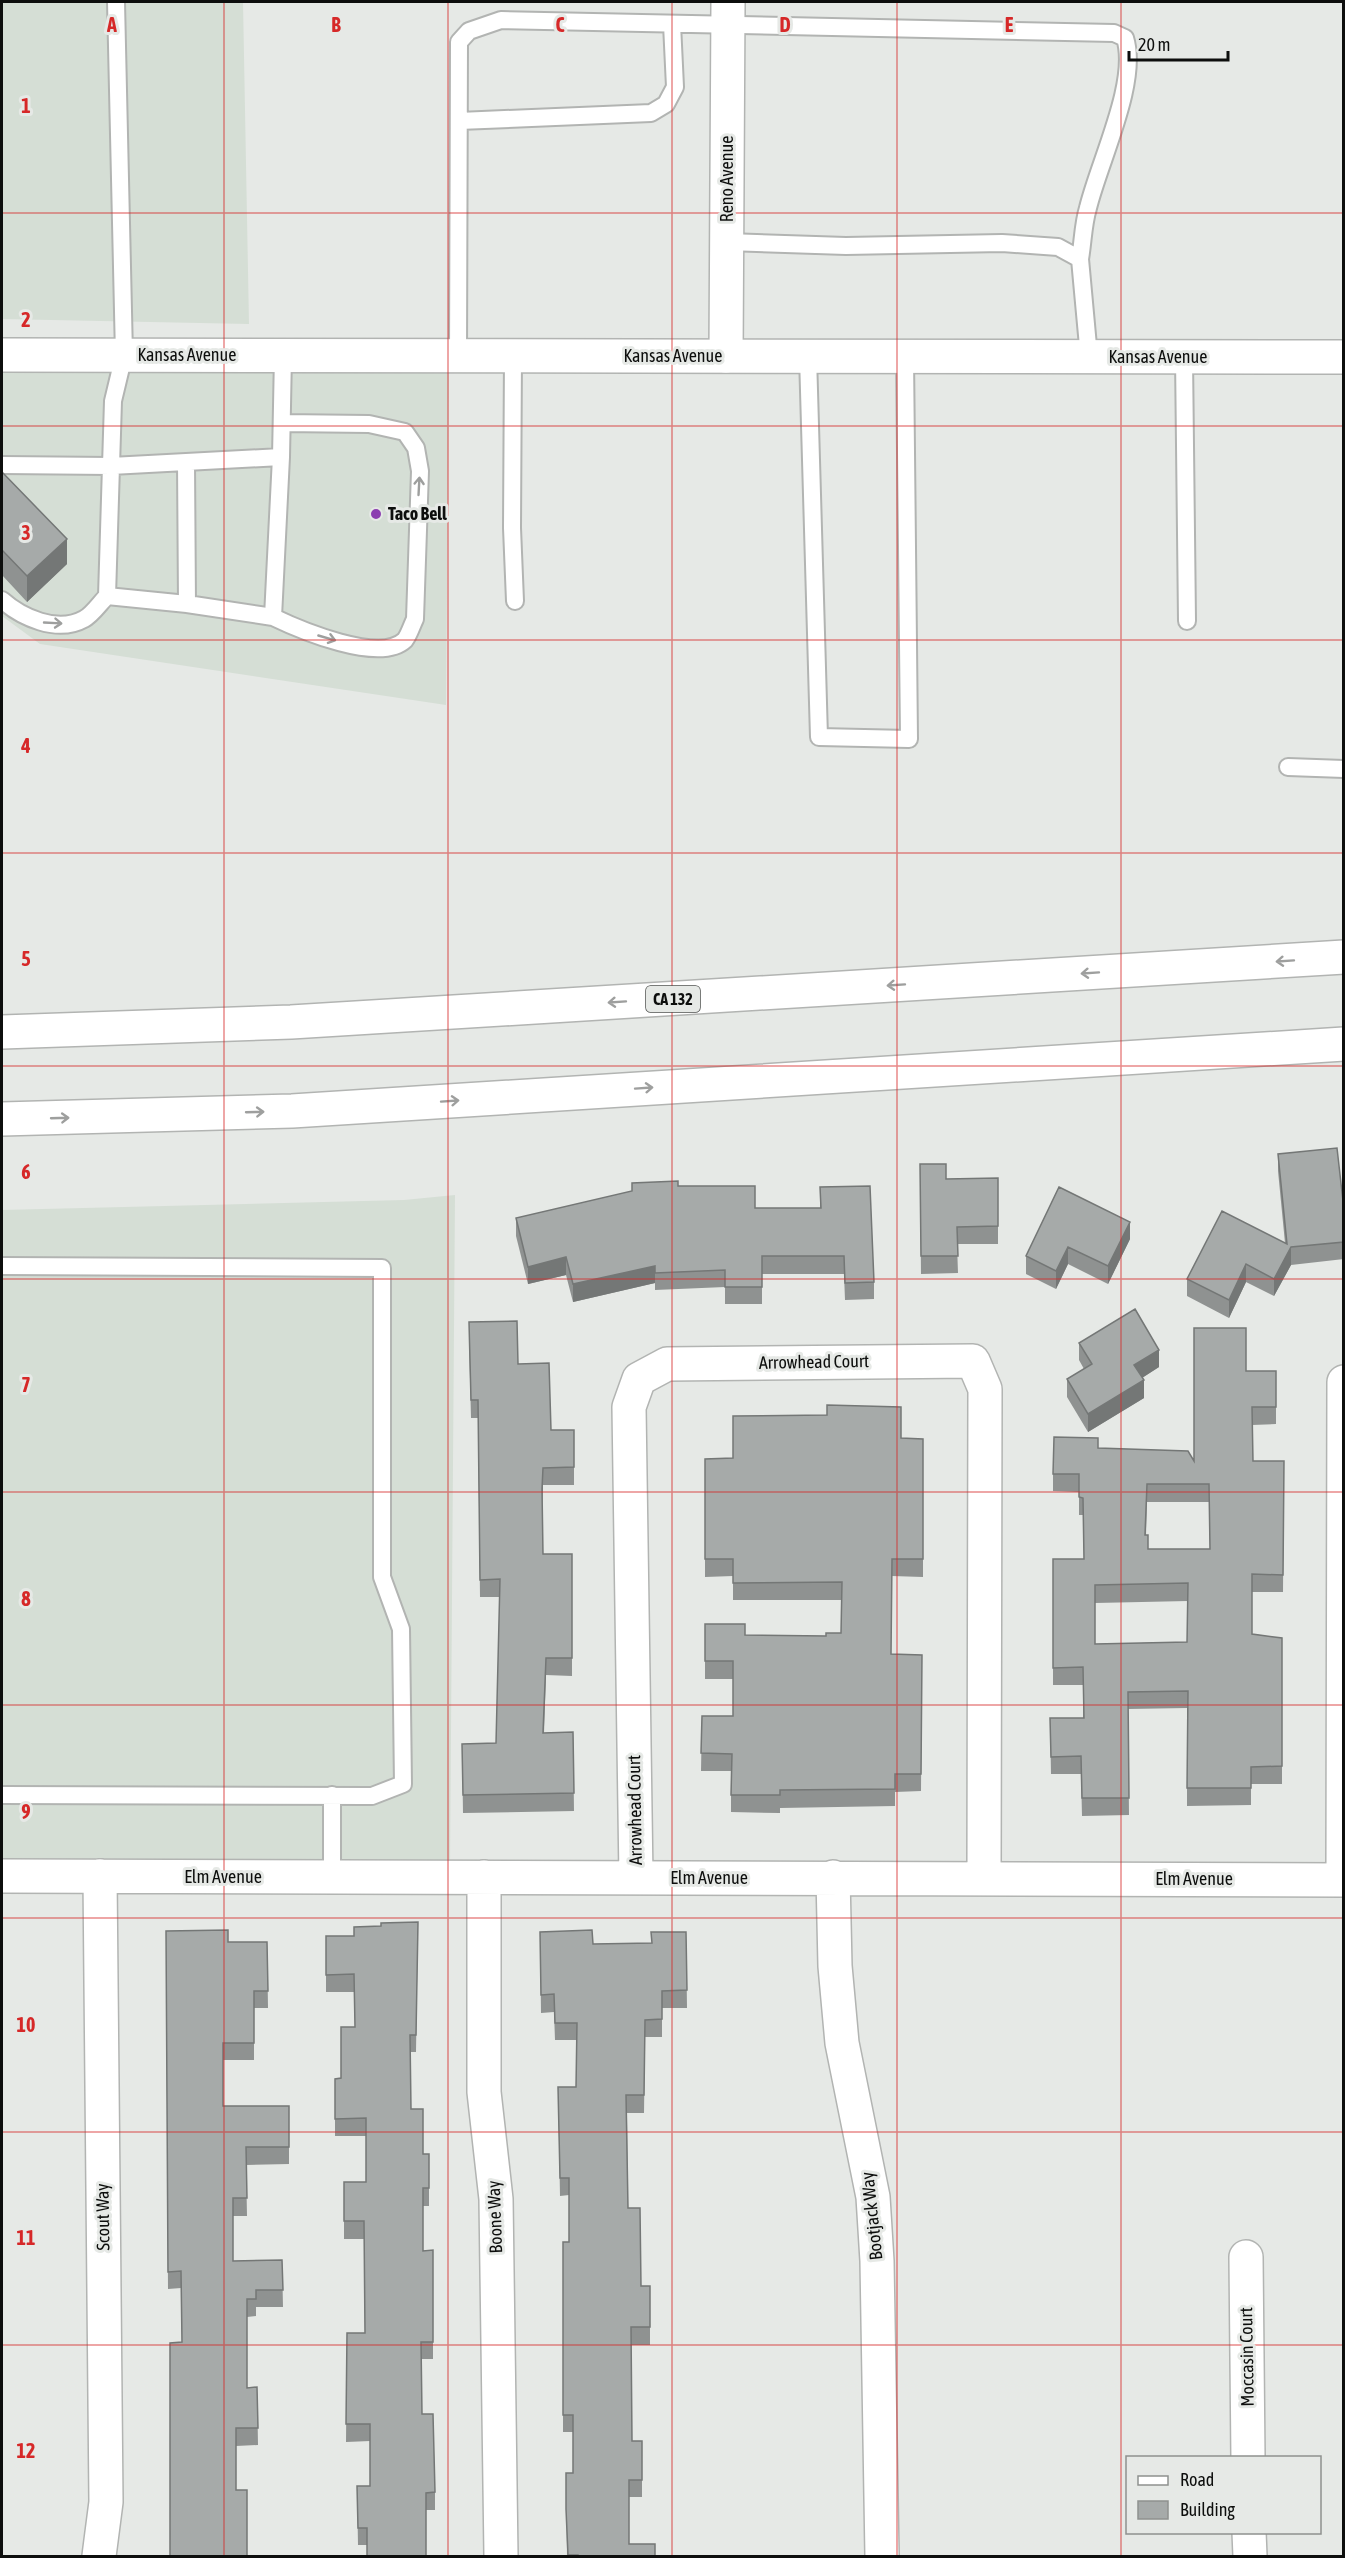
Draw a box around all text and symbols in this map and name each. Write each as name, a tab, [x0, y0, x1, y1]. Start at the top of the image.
text: A	[106, 13, 117, 36]
text: B	[331, 13, 341, 36]
text: C	[556, 13, 565, 36]
text: D	[779, 13, 791, 36]
text: E	[1005, 13, 1014, 36]
scale bar	[1129, 24, 1228, 62]
text: 20 m	[1138, 34, 1170, 55]
text: 1	[21, 94, 31, 117]
street label: Reno Avenue	[716, 136, 737, 222]
text: 2	[21, 308, 31, 331]
street label: Kansas Avenue	[138, 344, 236, 365]
street label: Kansas Avenue	[624, 345, 722, 366]
street label: Kansas Avenue	[1109, 346, 1207, 367]
one-way arrow	[414, 477, 425, 497]
place label: Taco Bell	[388, 503, 447, 524]
marker: Taco Bell	[369, 507, 383, 521]
text: 3	[21, 521, 31, 544]
one-way arrow	[43, 617, 62, 628]
one-way arrow	[317, 633, 336, 644]
text: 4	[20, 734, 31, 757]
text: 5	[21, 947, 31, 970]
one-way arrow	[1276, 955, 1296, 966]
one-way arrow	[1081, 967, 1101, 978]
one-way arrow	[886, 979, 906, 990]
road number: CA 132	[646, 986, 700, 1012]
one-way arrow	[608, 997, 628, 1008]
one-way arrow	[634, 1083, 654, 1094]
one-way arrow	[439, 1095, 459, 1106]
one-way arrow	[244, 1106, 264, 1118]
one-way arrow	[49, 1112, 69, 1124]
text: 6	[21, 1160, 31, 1183]
street label: Arrowhead Court	[759, 1350, 869, 1373]
text: 7	[21, 1373, 31, 1396]
text: 8	[21, 1587, 31, 1610]
street label: Arrowhead Court	[623, 1755, 646, 1865]
text: 9	[21, 1800, 31, 1823]
street label: Elm Avenue	[184, 1866, 262, 1887]
street label: Elm Avenue	[670, 1867, 748, 1888]
street label: Elm Avenue	[1155, 1868, 1233, 1889]
text: 10	[17, 2013, 35, 2036]
street label: Bootjack Way	[856, 2171, 887, 2261]
street label: Boone Way	[483, 2180, 506, 2254]
street label: Scout Way	[91, 2183, 114, 2251]
text: 11	[17, 2226, 35, 2249]
street label: Moccasin Court	[1235, 2307, 1258, 2407]
text: 12	[17, 2439, 35, 2462]
legend	[1126, 2456, 1321, 2534]
text: Road	[1180, 2469, 1214, 2490]
text: Building	[1180, 2499, 1235, 2520]

